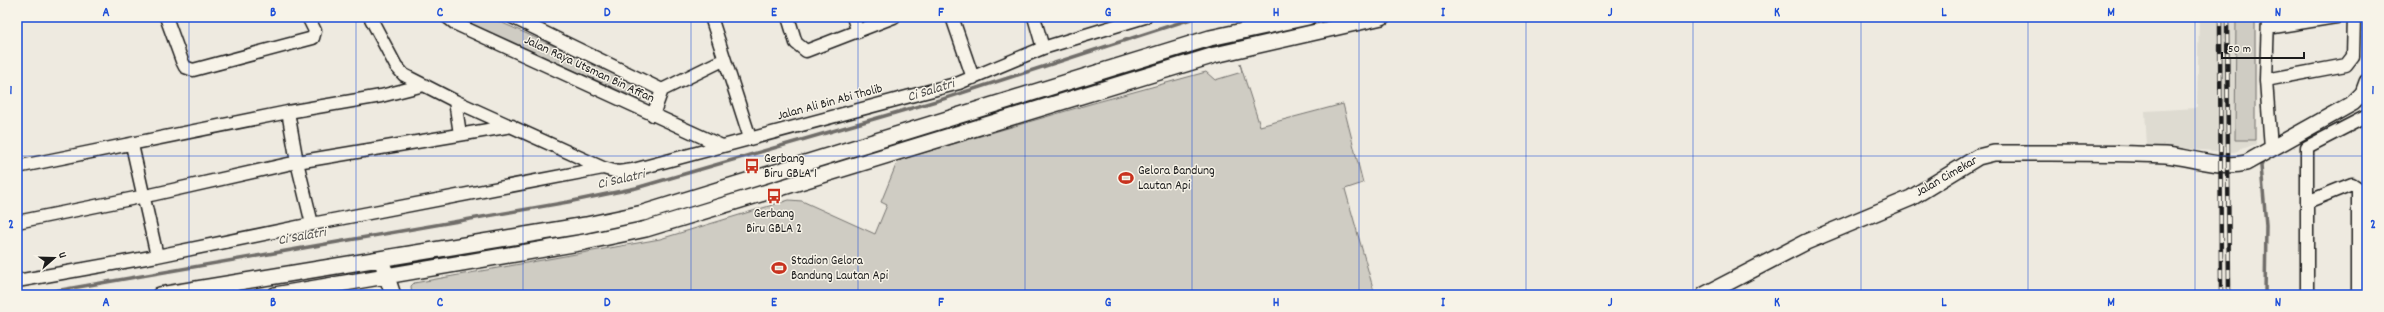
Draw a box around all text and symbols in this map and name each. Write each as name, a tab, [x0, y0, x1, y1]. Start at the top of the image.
text: A	[102, 4, 110, 23]
text: B	[270, 4, 276, 23]
text: C	[437, 4, 444, 23]
text: D	[604, 4, 611, 23]
text: E	[771, 4, 778, 23]
text: F	[938, 4, 944, 23]
text: G	[1105, 4, 1112, 23]
text: H	[1273, 4, 1280, 23]
text: I	[1441, 4, 1446, 23]
text: J	[1608, 4, 1613, 23]
text: K	[1774, 4, 1780, 23]
text: L	[1941, 4, 1947, 23]
text: M	[2107, 4, 2115, 23]
text: N	[2275, 4, 2281, 23]
street label: Jalan Raya Utsman Bin Affan	[521, 31, 657, 109]
scale bar	[2222, 34, 2304, 60]
text: 50 m	[2228, 41, 2251, 58]
water label: Ci Salatri	[905, 74, 959, 108]
street label: Jalan Ali Bin Abi Tholib	[775, 80, 885, 126]
text: 1	[10, 82, 13, 101]
text: 1	[2372, 82, 2375, 101]
place label: Gerbang Biru GBLA 1	[764, 150, 817, 184]
street label: Jalan Cimekar	[1912, 152, 1982, 202]
bus stop icon: Gerbang Biru GBLA 1	[743, 157, 761, 175]
place label: Gelora Bandung Lautan Api	[1138, 162, 1215, 196]
water label: Ci Salatri	[595, 164, 649, 195]
sports icon: Gelora Bandung Lautan Api	[1117, 169, 1135, 187]
bus stop icon: Gerbang Biru GBLA 2	[765, 187, 783, 205]
place label: Gerbang Biru GBLA 2	[746, 205, 802, 239]
text: 2	[8, 216, 14, 235]
text: 2	[2370, 216, 2376, 235]
water label: Ci Salatri	[277, 223, 330, 251]
north arrow	[34, 238, 74, 278]
text: U	[53, 250, 70, 260]
place label: Stadion Gelora Bandung Lautan Api	[791, 252, 889, 286]
sports icon: Stadion Gelora Bandung Lautan Api	[770, 259, 788, 277]
text: A	[102, 294, 110, 312]
text: B	[270, 294, 276, 312]
text: C	[437, 294, 444, 312]
text: D	[604, 294, 611, 312]
text: E	[771, 294, 778, 312]
text: F	[938, 294, 944, 312]
text: G	[1105, 294, 1112, 312]
text: H	[1273, 294, 1280, 312]
text: I	[1441, 294, 1446, 312]
text: J	[1608, 294, 1613, 312]
text: K	[1774, 294, 1780, 312]
text: L	[1941, 294, 1947, 312]
text: M	[2107, 294, 2115, 312]
text: N	[2275, 294, 2281, 312]

